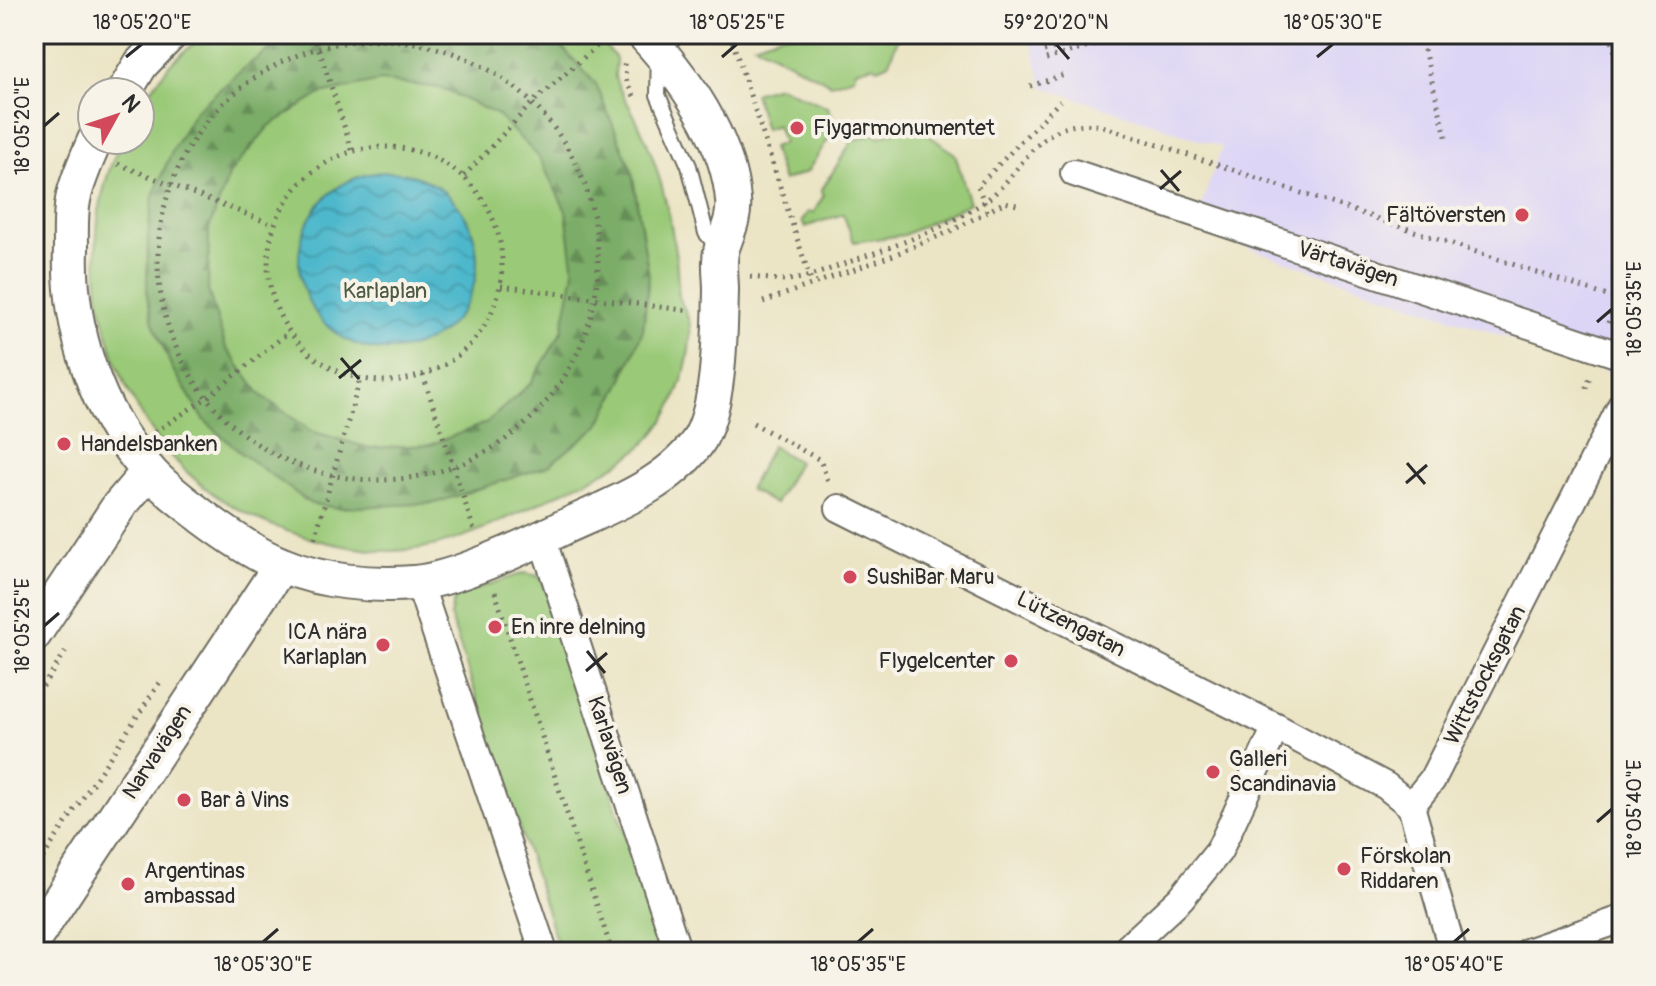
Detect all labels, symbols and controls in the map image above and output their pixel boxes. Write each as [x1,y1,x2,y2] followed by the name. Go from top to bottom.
[93,10,191,35] text: 18°05'20"E
[689,10,785,35] text: 18°05'25"E
[1003,10,1109,35] text: 59°20'20"N
[1284,10,1382,35] text: 18°05'30"E
[76,76,156,156] north arrow
[10,77,35,175] text: 18°05'20"E
[115,89,146,119] text: N
[813,114,995,142] place label: Flygarmonumentet
[788,119,806,137] marker: Flygarmonumentet
[1386,201,1506,229] place label: Fältöversten
[1513,206,1531,224] marker: Fältöversten
[1294,234,1402,294] street label: Värtavägen
[1622,261,1647,357] text: 18°05'35"E
[343,277,427,305] park label: Karlaplan
[80,430,218,458] place label: Handelsbanken
[55,435,73,453] marker: Handelsbanken
[866,563,994,591] place label: SushiBar Maru
[841,568,859,586] marker: SushiBar Maru
[10,578,35,674] text: 18°05'25"E
[1012,585,1130,663] street label: Lützengatan
[1438,601,1532,749] street label: Wittstocksgatan
[511,613,646,641] place label: En inre delning
[283,618,367,671] place label: ICA nära Karlaplan
[486,618,504,636] marker: En inre delning
[374,636,392,654] marker: ICA nära Karlaplan
[879,647,995,675] place label: Flygelcenter
[1002,652,1020,670] marker: Flygelcenter
[581,693,639,797] street label: Karlavägen
[116,699,198,805] street label: Narvavägen
[1229,745,1336,798] place label: Galleri Scandinavia
[1622,760,1647,858] text: 18°05'40"E
[1204,763,1222,781] marker: Galleri Scandinavia
[200,786,289,814] place label: Bar à Vins
[175,791,193,809] marker: Bar à Vins
[1360,842,1451,895] place label: Förskolan Riddaren
[144,857,245,910] place label: Argentinas ambassad
[1335,860,1353,878] marker: Förskolan Riddaren
[119,875,137,893] marker: Argentinas ambassad
[214,952,312,977] text: 18°05'30"E
[810,952,906,977] text: 18°05'35"E
[1405,952,1503,977] text: 18°05'40"E

